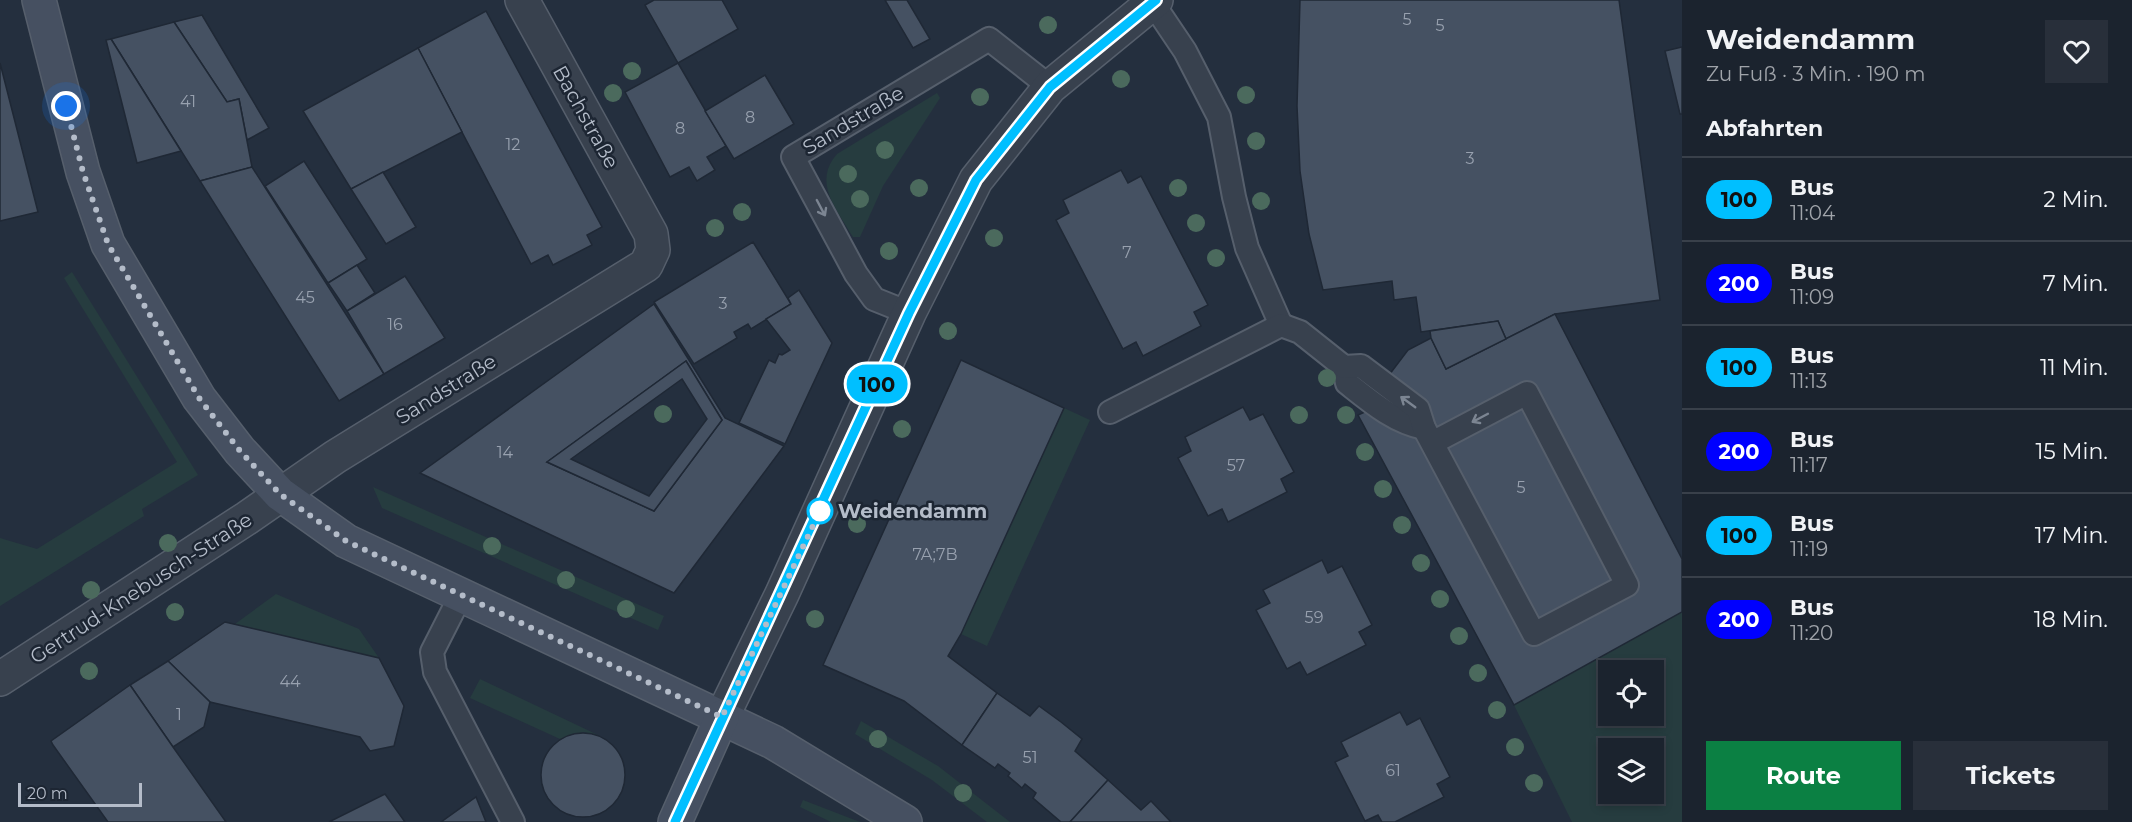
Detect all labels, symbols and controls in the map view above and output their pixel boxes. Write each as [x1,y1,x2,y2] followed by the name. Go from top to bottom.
[1402,10,1412,29] house number: 5
[1435,16,1445,35] house number: 5
[2045,20,2108,83] button: heart
[1706,22,1915,56] text: Weidendamm
[548,61,624,173] street label: Bachstraße
[1706,62,1926,86] text: Zu Fuß · 3 Min. · 190 m
[798,80,908,160] street label: Sandstraße
[51,91,81,121] your location
[180,92,196,111] house number: 41
[745,108,755,127] house number: 8
[1706,115,1823,142] text: Abfahrten
[675,119,685,138] house number: 8
[506,135,520,154] house number: 12
[1465,149,1475,168] house number: 3
[1790,174,1834,201] text: Bus
[2043,186,2108,213] text: 2 Min.
[1721,187,1757,212] text: 100
[815,199,827,216] one-way arrow
[1790,201,1835,225] text: 11:04
[1122,243,1132,262] house number: 7
[1790,258,1834,285] text: Bus
[2043,270,2108,297] text: 7 Min.
[1719,271,1759,296] text: 200
[1790,285,1834,309] text: 11:09
[295,288,315,307] house number: 45
[718,294,728,313] house number: 3
[387,315,403,334] house number: 16
[1790,342,1834,369] text: Bus
[392,349,500,429] street label: Sandstraße
[2040,354,2108,381] text: 11 Min.
[1721,355,1757,380] text: 100
[842,364,912,404] line badge: 100
[1790,369,1827,393] text: 11:13
[859,372,895,397] text: 100
[1401,396,1417,408] one-way arrow
[1472,413,1490,424] one-way arrow
[1790,426,1834,453] text: Bus
[2035,438,2108,465] text: 15 Min.
[1719,439,1759,464] text: 200
[497,443,514,462] house number: 14
[1790,453,1828,477] text: 11:17
[1227,456,1245,475] house number: 57
[1516,478,1526,497] house number: 5
[807,498,833,524] marker: Weidendamm
[838,499,987,523] place label: Weidendamm
[26,507,256,669] street label: Gertrud-Knebusch-Straße
[1790,510,1834,537] text: Bus
[2035,522,2108,549] text: 17 Min.
[1721,523,1757,548] text: 100
[1790,537,1828,561] text: 11:19
[912,545,958,564] house number: 7A;7B
[1790,594,1834,621] text: Bus
[2034,606,2108,633] text: 18 Min.
[1719,607,1759,632] text: 200
[1305,608,1323,627] house number: 59
[1790,621,1833,645] text: 11:20
[1598,660,1664,804] map controls
[1598,660,1664,726] button: locate
[279,672,301,691] house number: 44
[176,705,182,724] house number: 1
[1598,738,1664,804] button: layers
[1706,741,1901,810] button: Route
[1913,741,2108,810] button: Tickets
[1023,748,1037,767] house number: 51
[1385,761,1401,780] house number: 61
[18,780,142,808] scale bar
[27,784,68,803] text: 20 m

